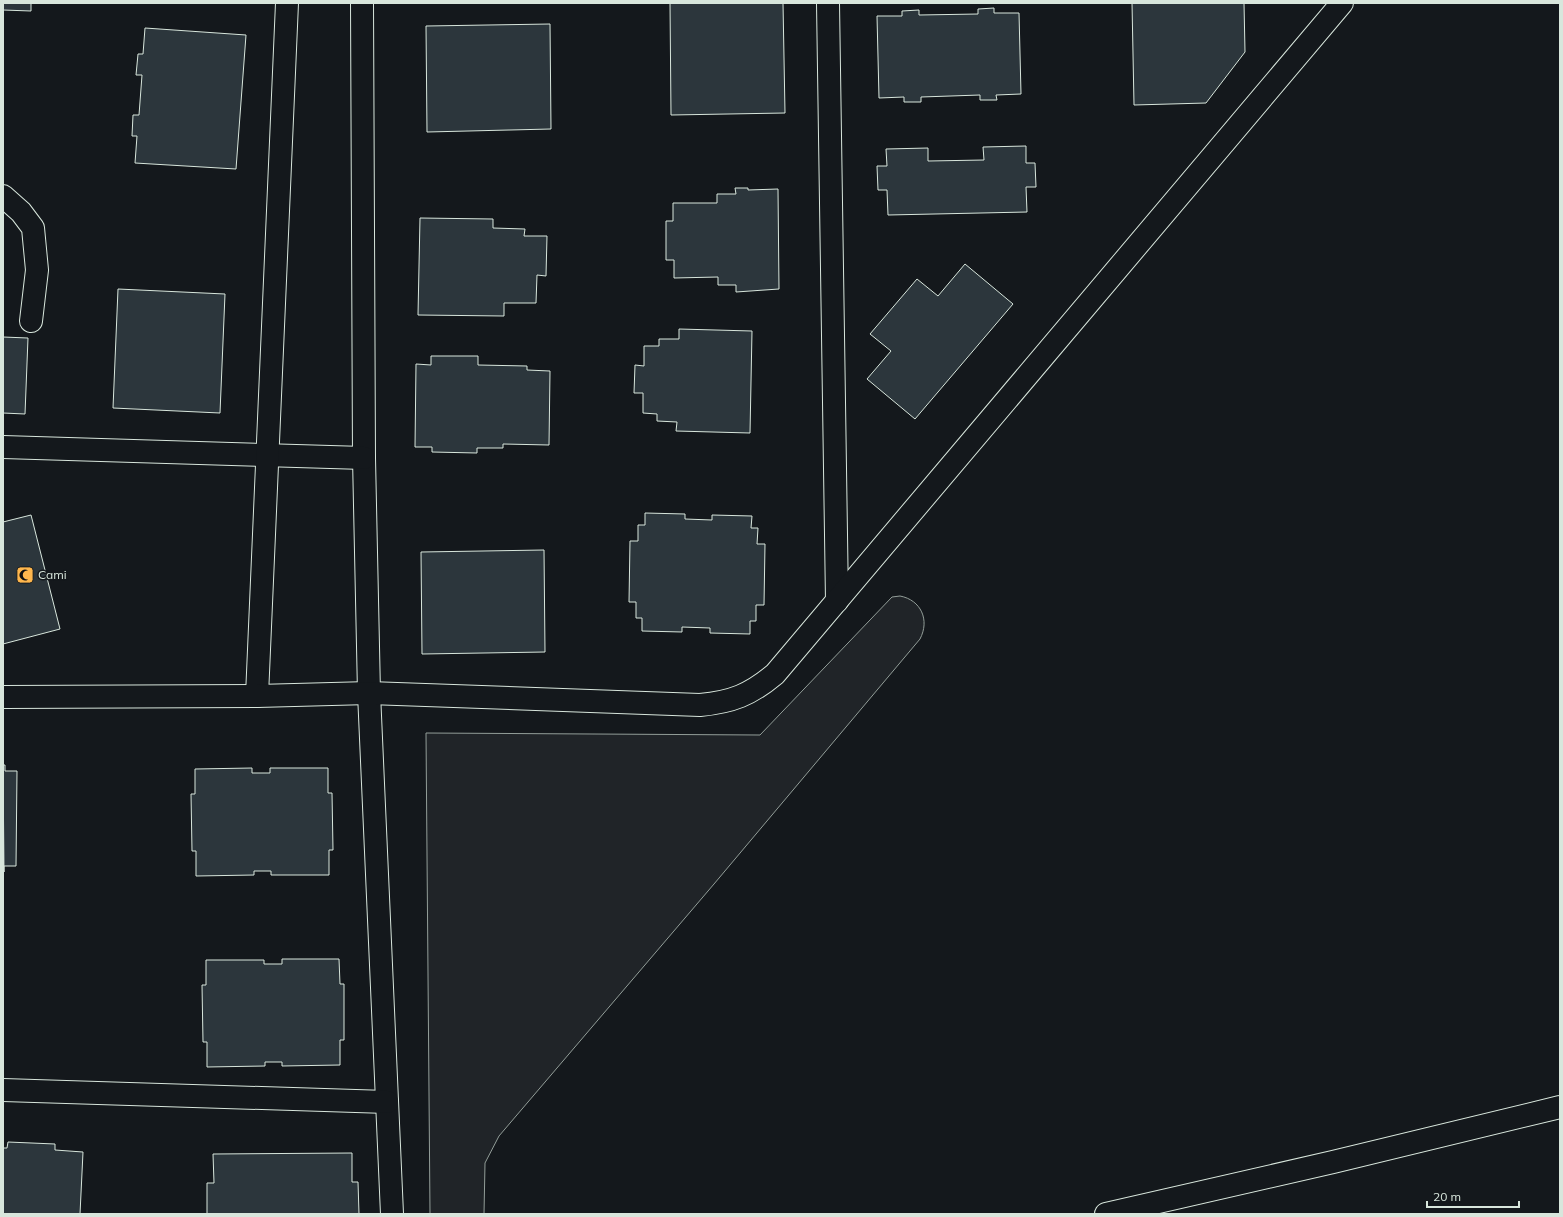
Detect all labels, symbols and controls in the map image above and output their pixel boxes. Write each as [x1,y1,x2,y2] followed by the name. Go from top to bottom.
[15,565,35,585] mosque icon: Cami
[38,567,67,582] place label: Cami
[1427,1183,1519,1209] scale bar
[1433,1189,1461,1204] text: 20 m

